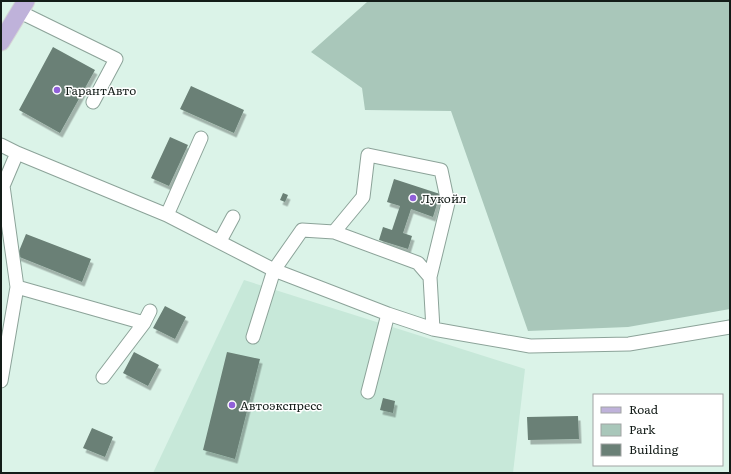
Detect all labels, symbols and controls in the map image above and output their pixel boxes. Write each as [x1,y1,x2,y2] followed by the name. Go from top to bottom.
[65,81,136,99] place label: ГарантАвто
[52,85,62,95] marker: ГарантАвто
[421,189,467,207] place label: Лукойл
[408,193,418,203] marker: Лукойл
[593,394,723,466] legend
[240,396,322,414] place label: Автоэкспресс
[227,400,237,410] marker: Автоэкспресс
[629,400,659,418] text: Road
[629,420,656,438] text: Park
[629,440,679,458] text: Building

